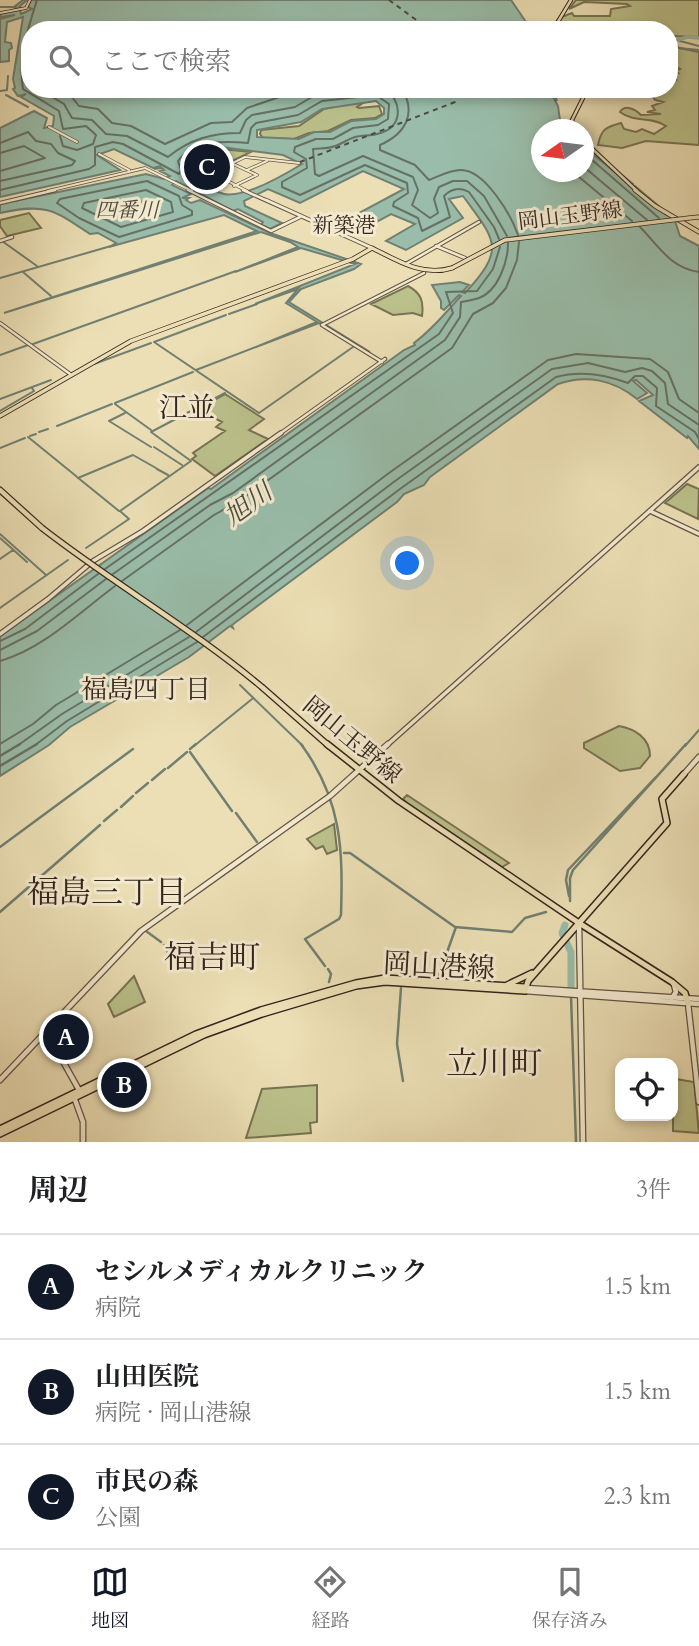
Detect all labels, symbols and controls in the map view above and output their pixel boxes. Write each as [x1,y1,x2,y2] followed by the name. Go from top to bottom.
[21,21,678,98] search box
[45,41,83,79] icon: search
[101,44,231,79] text: ここで検索
[531,119,594,182] north arrow
[184,141,230,193] pin: C
[516,195,624,237] street label: 岡山玉野線
[96,196,160,225] water label: 四番川
[313,211,376,240] district label: 新築港
[159,389,215,427] district label: 江並
[217,473,282,533] water label: 旭川
[390,546,424,580] your location
[81,672,211,707] district label: 福島四丁目
[295,689,409,791] street label: 岡山玉野線
[27,871,187,915] district label: 福島三丁目
[164,936,260,980] district label: 福吉町
[382,944,496,988] street label: 岡山港線
[43,1011,89,1063] pin: A
[446,1042,542,1086] district label: 立川町
[615,1058,678,1121] map controls
[615,1058,678,1121] button: locate
[101,1059,147,1111] pin: B
[28,1170,88,1211] text: 周辺
[636,1174,671,1205] text: 3件
[95,1254,427,1289] text: セシルメディカルクリニック
[42,1271,60,1302] text: A
[604,1271,671,1302] text: 1.5 km
[95,1292,141,1323] text: 病院
[95,1359,199,1394] text: 山田医院
[43,1376,59,1407] text: B
[604,1376,671,1407] text: 1.5 km
[95,1397,251,1428] text: 病院 · 岡山港線
[95,1464,199,1499] text: 市民の森
[42,1481,60,1512] text: C
[604,1481,671,1512] text: 2.3 km
[95,1502,141,1533] text: 公園
[91,1563,129,1634] tab: 地図
[311,1563,350,1634] tab: 経路
[532,1563,608,1634] tab: 保存済み

